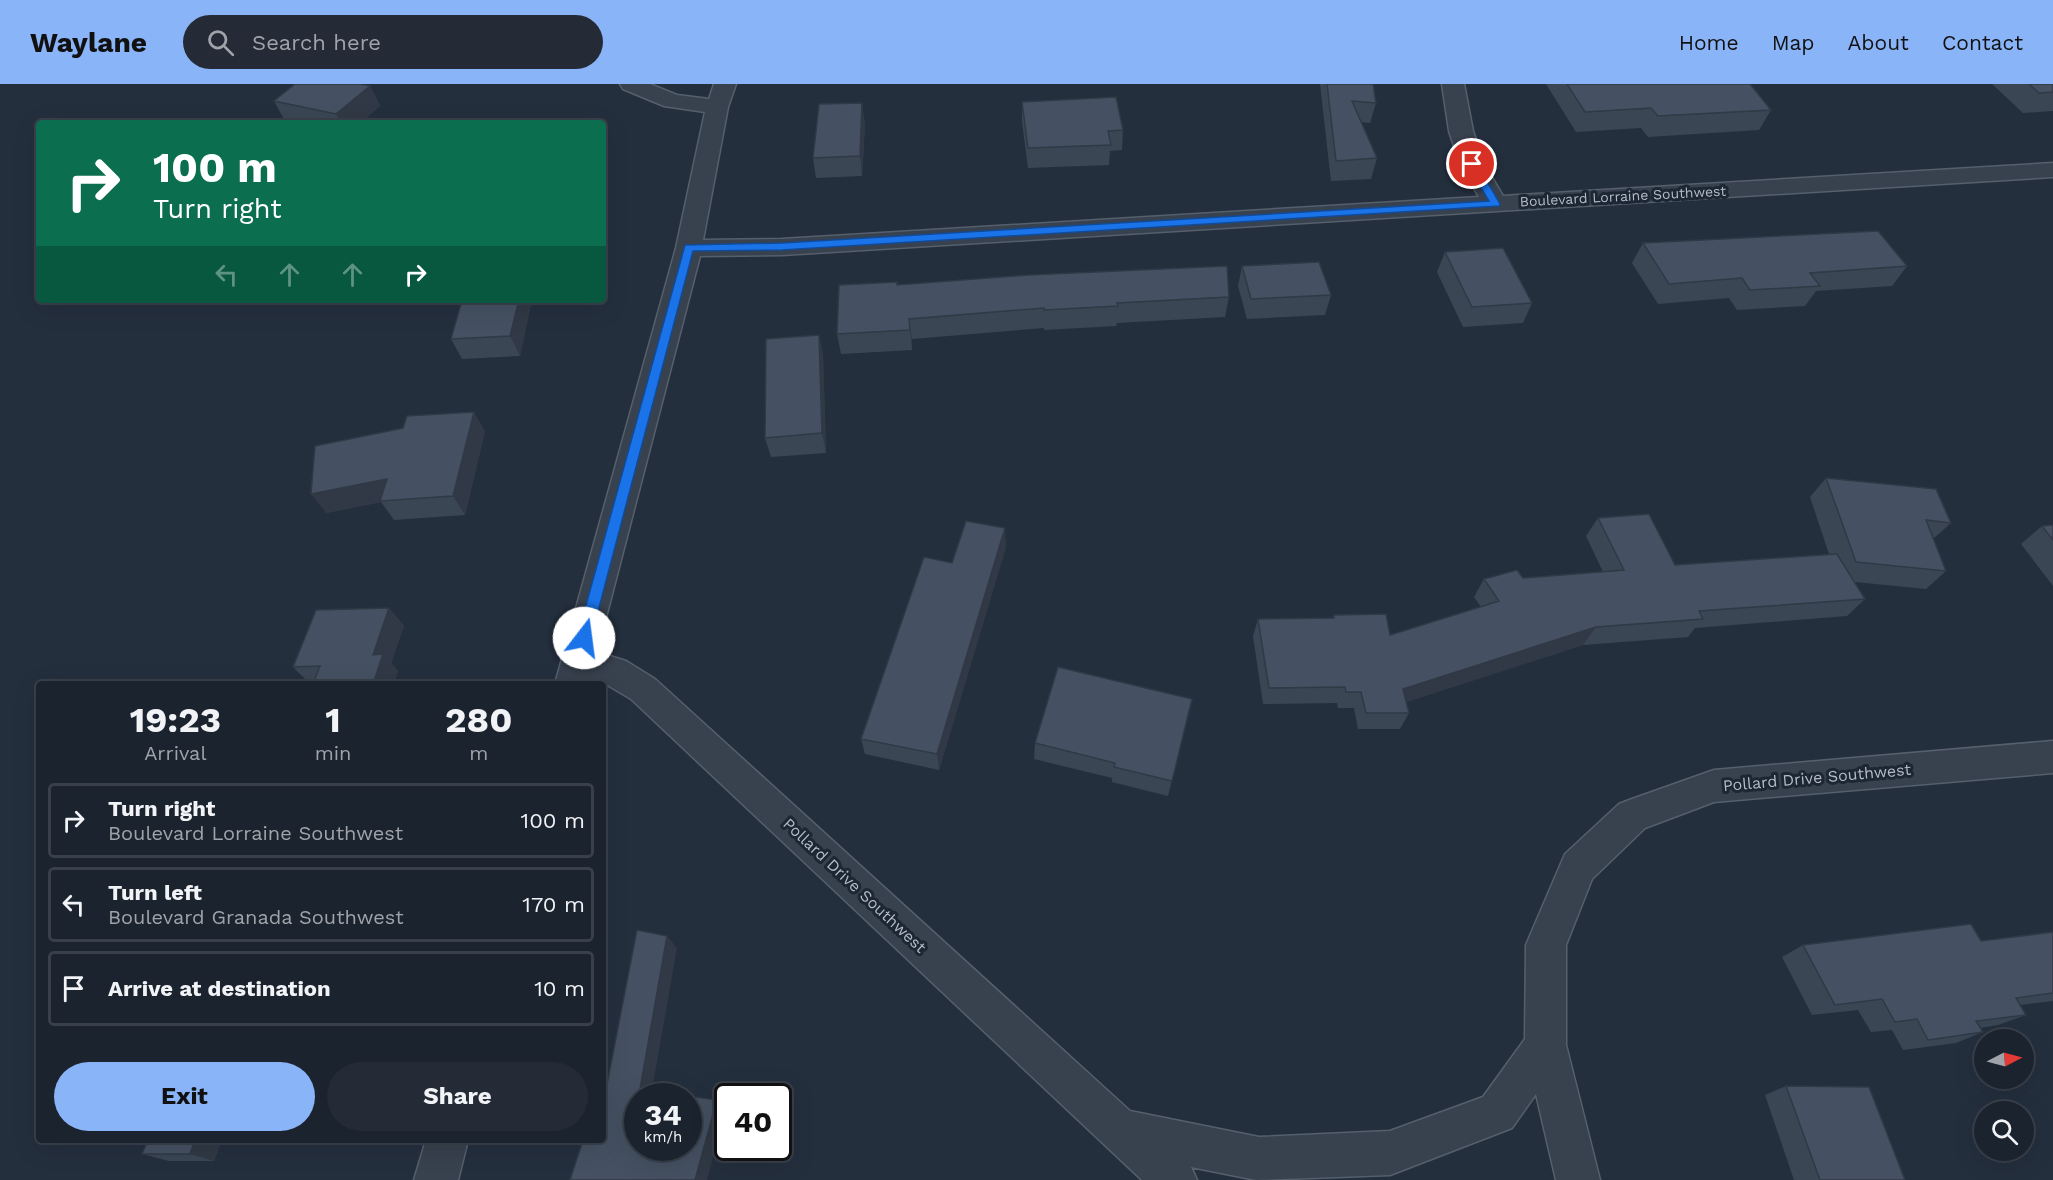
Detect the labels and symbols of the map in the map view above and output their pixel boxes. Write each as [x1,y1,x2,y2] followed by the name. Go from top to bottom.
[1446,138,1497,189] pin
[1519,183,1727,209] street label: Boulevard Lorraine Southwest
[552,606,616,670] position arrow
[1722,760,1912,795] street label: Pollard Drive Southwest
[779,814,930,957] street label: Pollard Drive Southwest
[1974,1029,2034,1089] north arrow
[714,1083,792,1161] speed limit sign: 40

